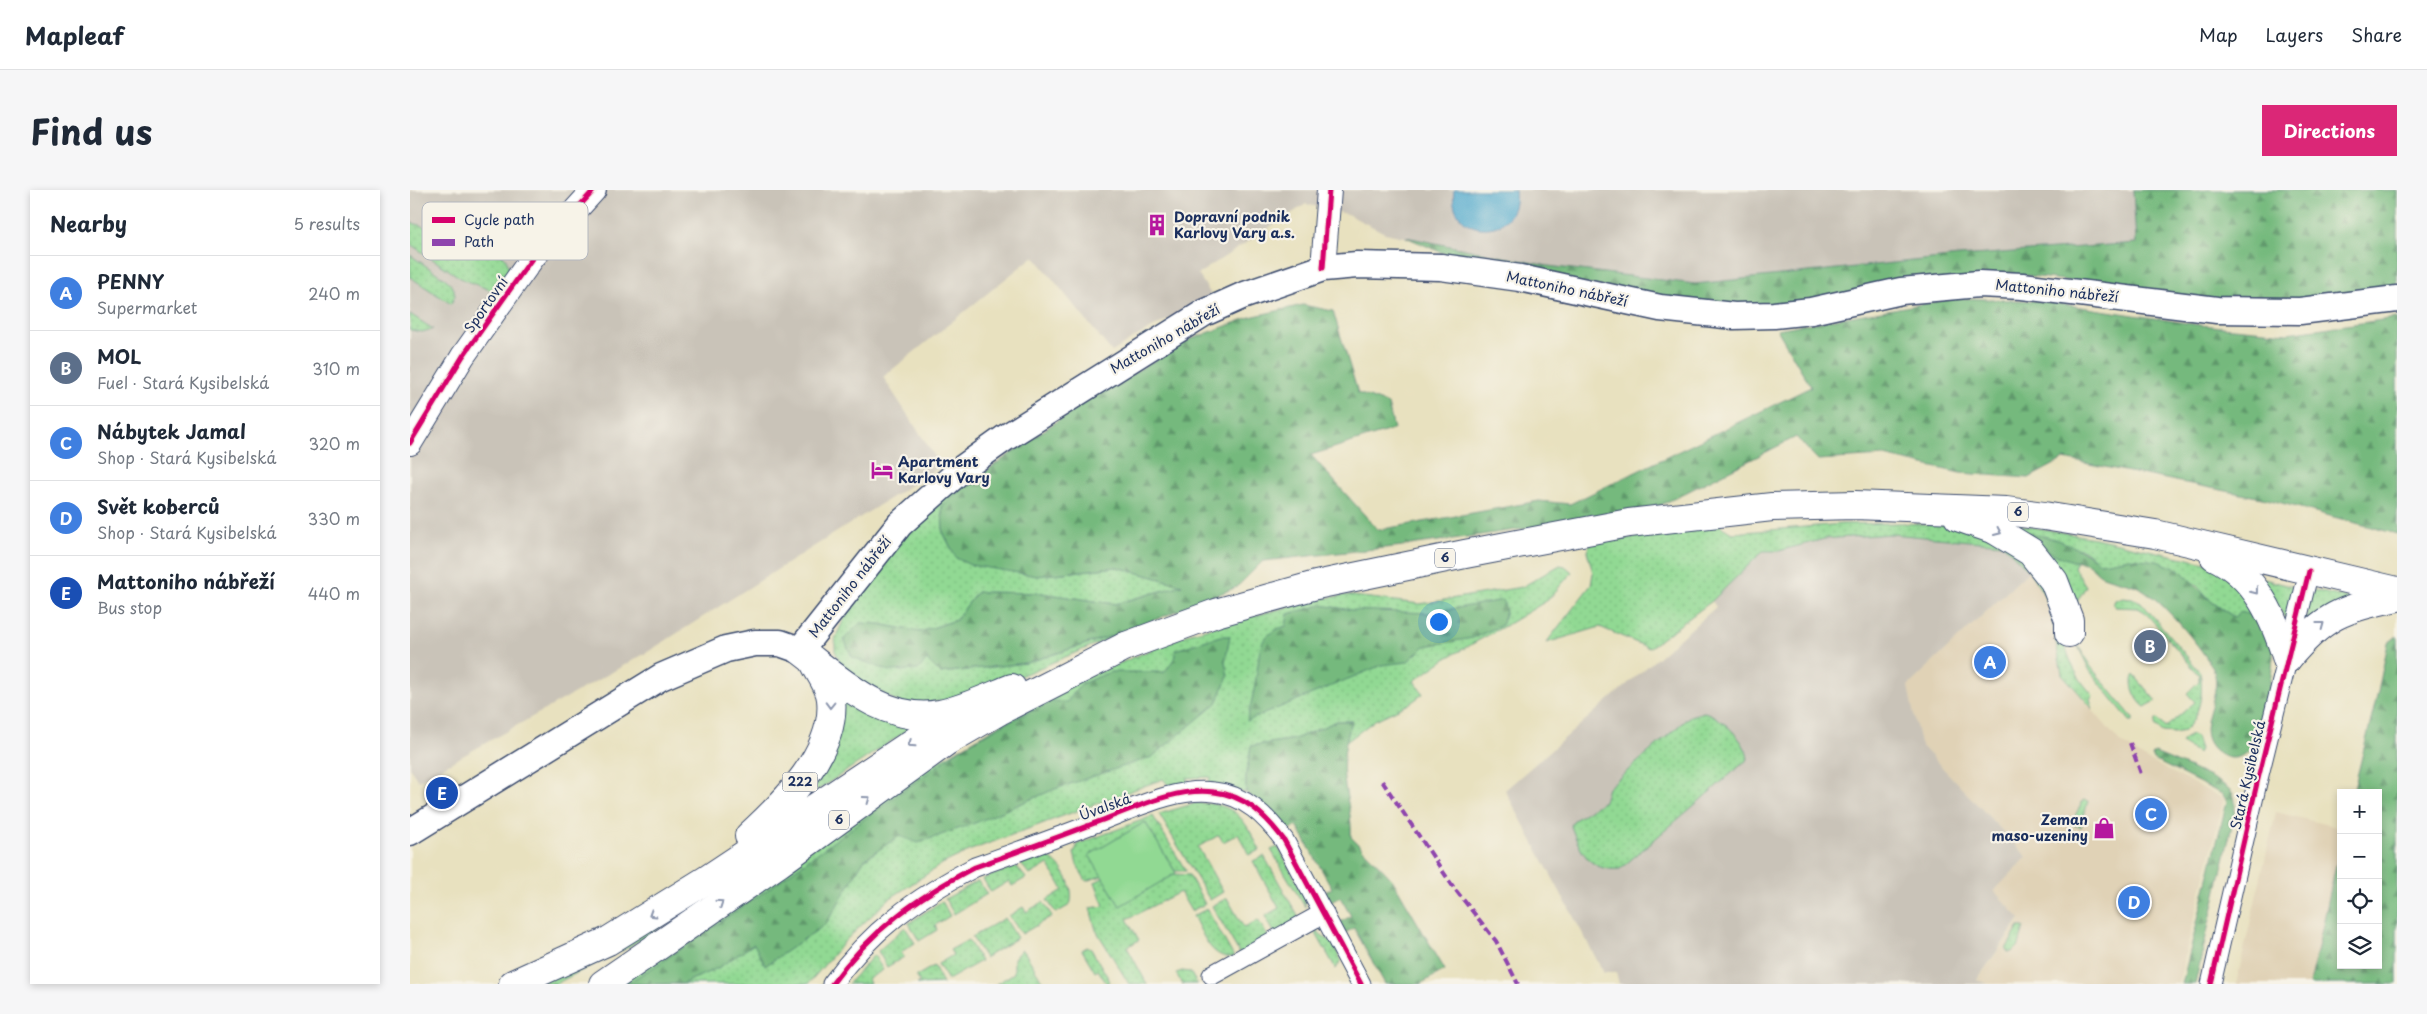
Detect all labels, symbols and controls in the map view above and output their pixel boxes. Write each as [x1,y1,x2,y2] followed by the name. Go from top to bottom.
[25,17,124,53] text: Mapleaf
[2199,21,2238,48] text: Map
[2266,21,2323,48] text: Layers
[2351,21,2402,48] text: Share
[30,104,152,157] text: Find us
[2262,105,2397,156] button: Directions
[422,202,588,260] legend
[1174,206,1295,243] place label: Dopravní podnik Karlovy Vary a.s.
[50,207,127,239] text: Nearby
[464,209,535,230] text: Cycle path
[293,211,360,235] text: 5 results
[1144,212,1170,238] building icon: Dopravní podnik Karlovy Vary a.s.
[464,231,494,252] text: Path
[1504,265,1630,312] street label: Mattoniho nábřeží
[97,267,164,295] text: PENNY
[459,272,513,337] street label: Sportovní
[1995,274,2120,307] street label: Mattoniho nábřeží
[60,281,72,305] text: A
[308,281,360,305] text: 240 m
[97,295,197,319] text: Supermarket
[1106,299,1224,379] street label: Mattoniho nábřeží
[97,342,141,370] text: MOL
[61,356,71,380] text: B
[312,356,360,380] text: 310 m
[97,370,269,394] text: Fuel · Stará Kysibelská
[97,417,246,445] text: Nábytek Jamal
[60,431,72,455] text: C
[309,431,360,455] text: 320 m
[97,445,276,469] text: Shop · Stará Kysibelská
[898,451,990,488] place label: Apartment Karlovy Vary
[869,457,895,483] hotel icon: Apartment Karlovy Vary
[97,492,220,520] text: Svět koberců
[2008,503,2028,522] road number: 6
[60,506,72,530] text: D
[307,506,360,530] text: 330 m
[97,520,276,544] text: Shop · Stará Kysibelská
[1992,525,2001,535] one-way arrow
[803,532,896,642] street label: Mattoniho nábřeží
[1435,548,1455,568] road number: 6
[97,567,275,595] text: Mattoniho nábřeží
[61,581,71,605] text: E
[308,581,360,605] text: 440 m
[2250,585,2259,594] one-way arrow
[97,595,162,619] text: Bus stop
[1426,609,1452,635] your location
[2315,622,2325,631] one-way arrow
[2134,627,2166,665] pin: B
[1974,643,2006,681] pin: A
[825,701,836,709] one-way arrow
[2225,718,2270,832] street label: Stará Kysibelská
[907,738,917,747] one-way arrow
[782,772,818,792] road number: 222
[426,774,458,812] pin: E
[1076,787,1134,826] street label: Úvalská
[2337,789,2382,969] map controls
[2337,789,2382,834] button: +
[2135,795,2167,833] pin: C
[861,796,871,805] one-way arrow
[1991,809,2088,846] place label: Zeman maso-uzeniny
[829,810,849,830] road number: 6
[2091,815,2117,841] shop icon: Zeman maso-uzeniny
[2337,834,2382,879] button: −
[2337,879,2382,924] button: locate
[2118,883,2150,921] pin: D
[714,900,724,909] one-way arrow
[648,907,657,917] one-way arrow
[2337,924,2382,969] button: layers

